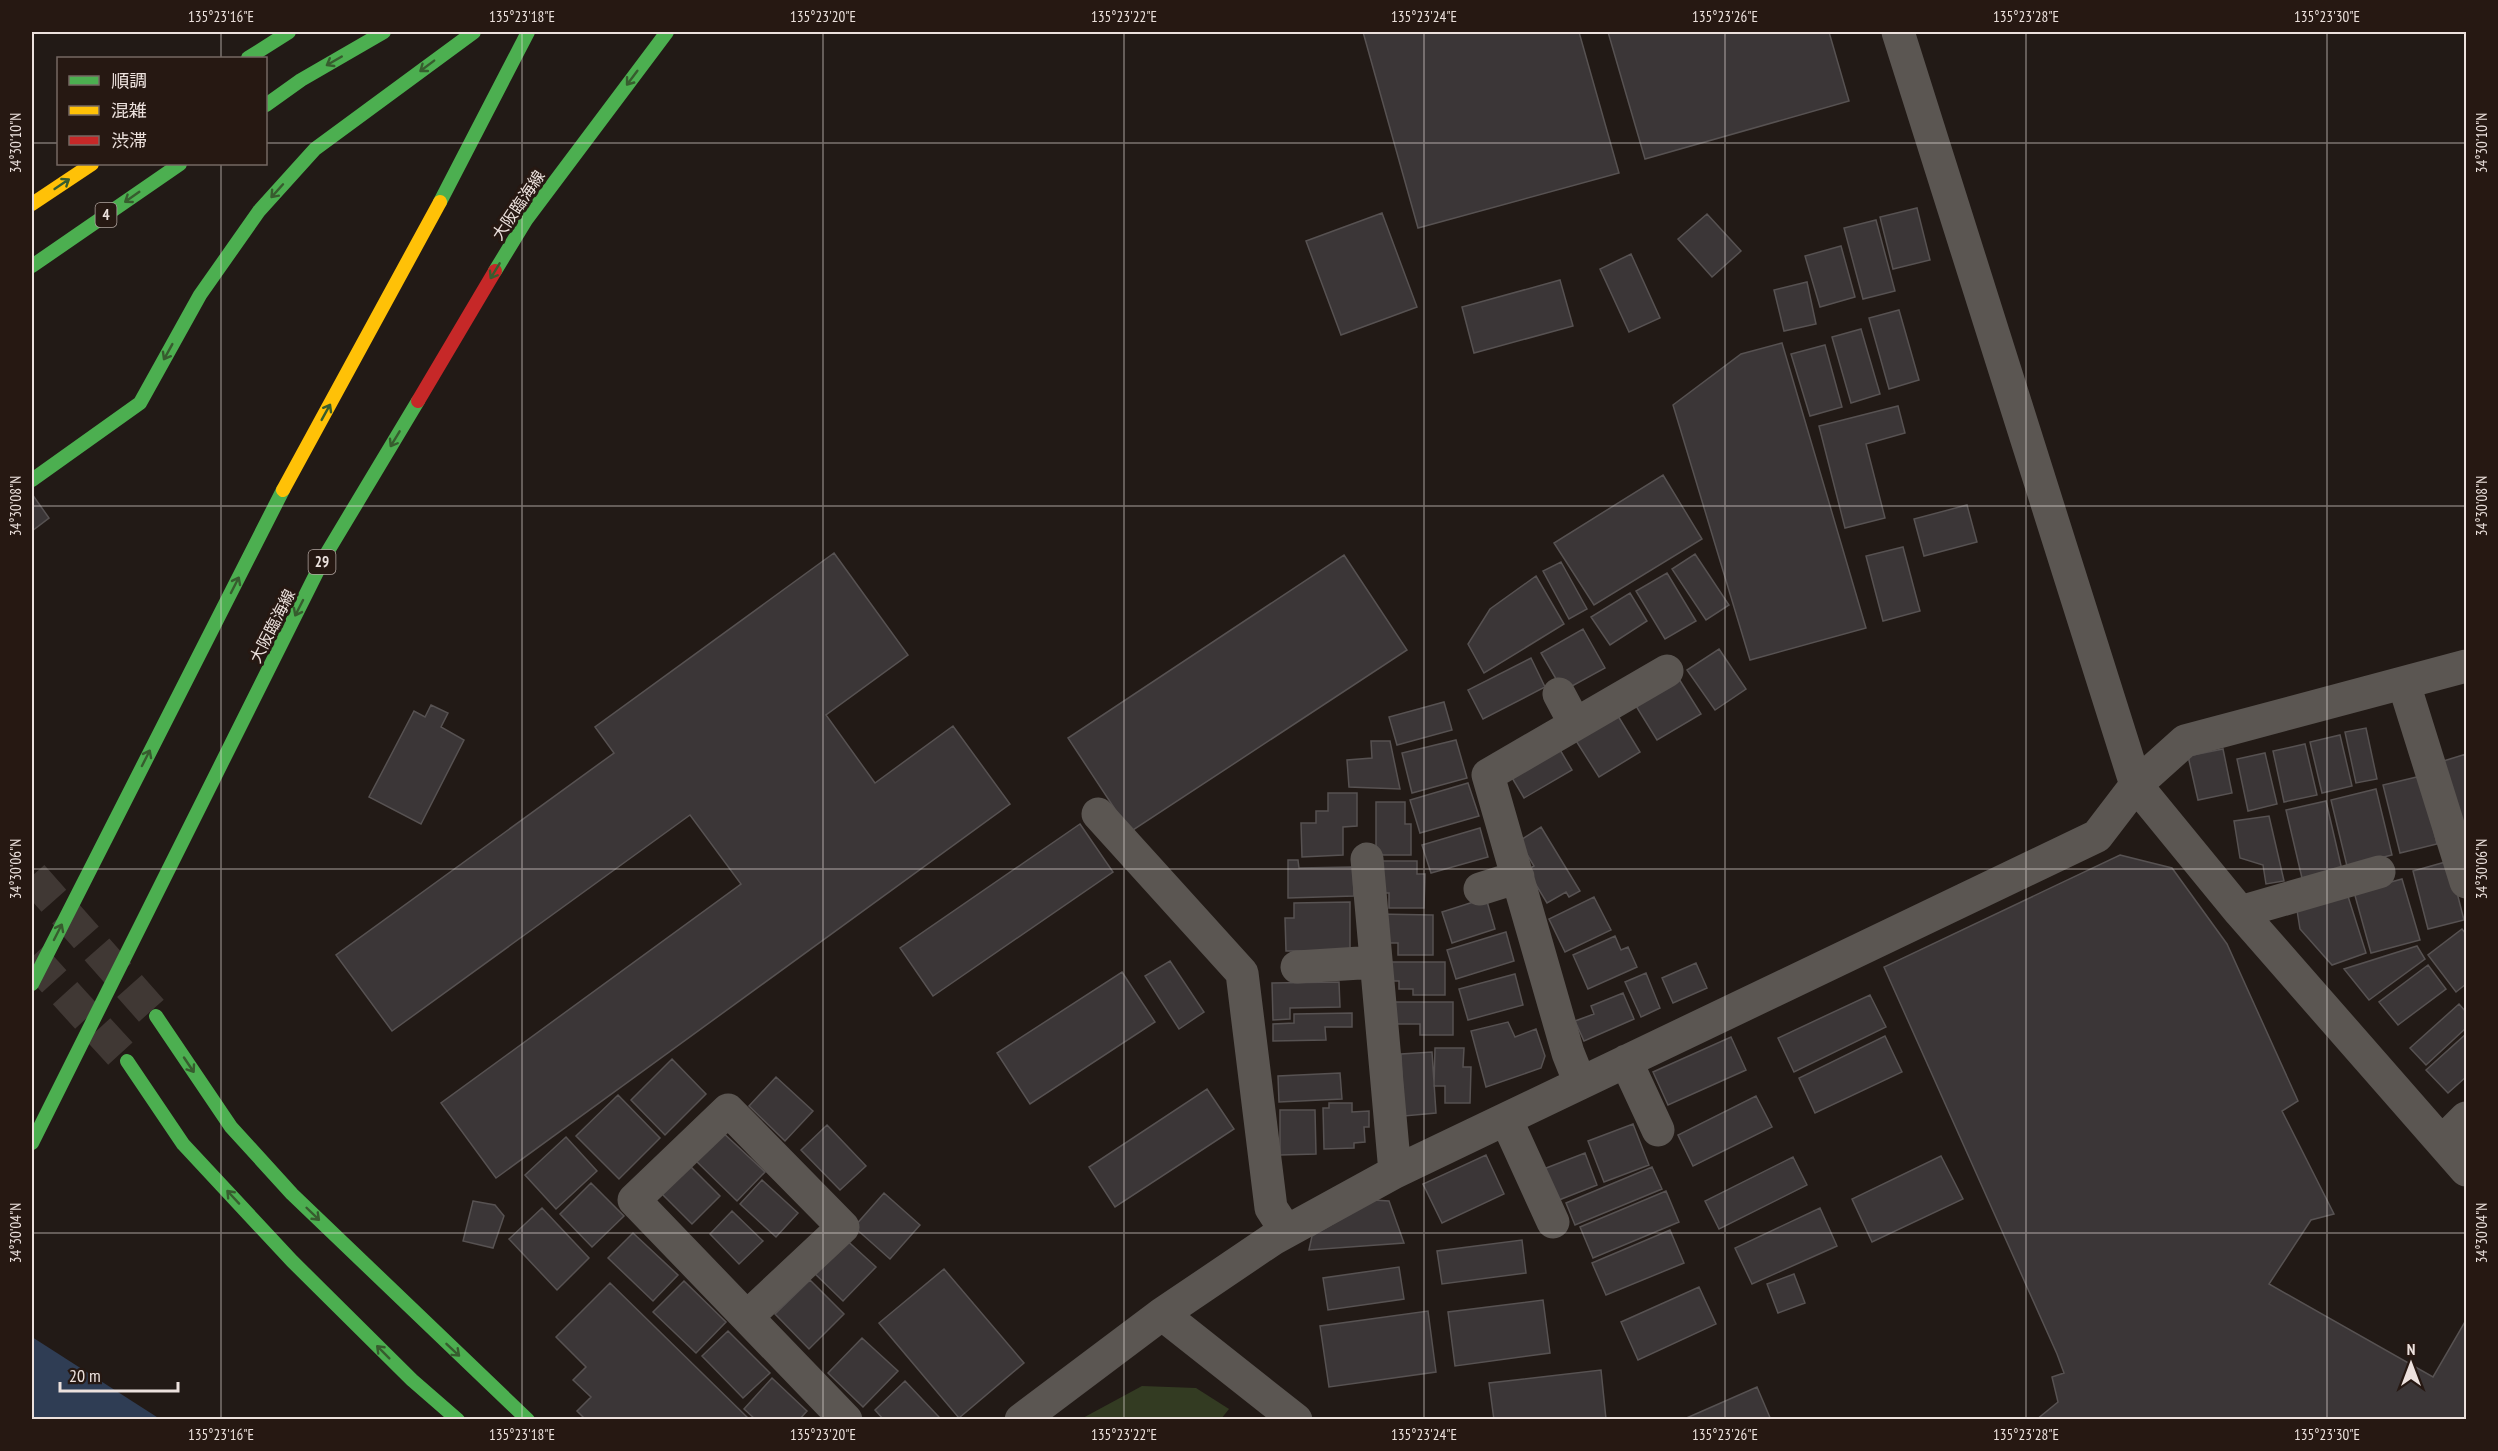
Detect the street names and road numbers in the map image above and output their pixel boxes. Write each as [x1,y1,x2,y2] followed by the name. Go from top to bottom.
[487,166,549,244] street label: 大阪臨海線
[96,203,116,227] road number: 4
[308,550,336,574] road number: 29
[245,586,299,666] street label: 大阪臨海線

